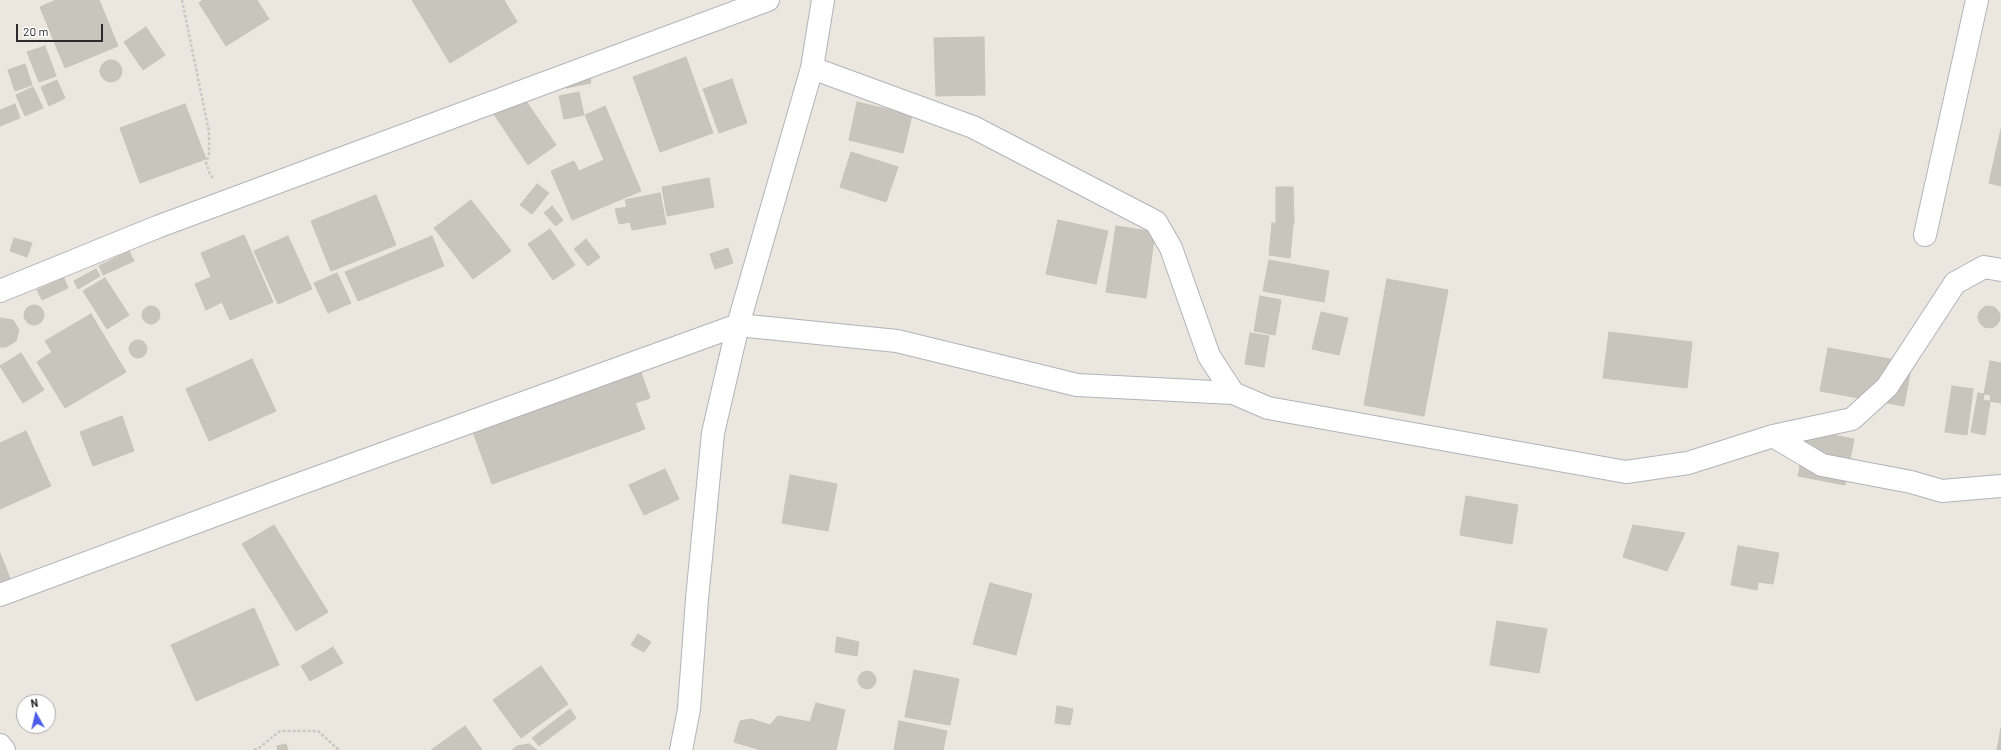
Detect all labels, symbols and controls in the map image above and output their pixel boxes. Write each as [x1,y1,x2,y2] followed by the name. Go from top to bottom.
[18,16,105,42] scale bar
[23,24,49,38] text: 20 m
[16,694,56,734] north arrow
[30,696,39,710] text: N

